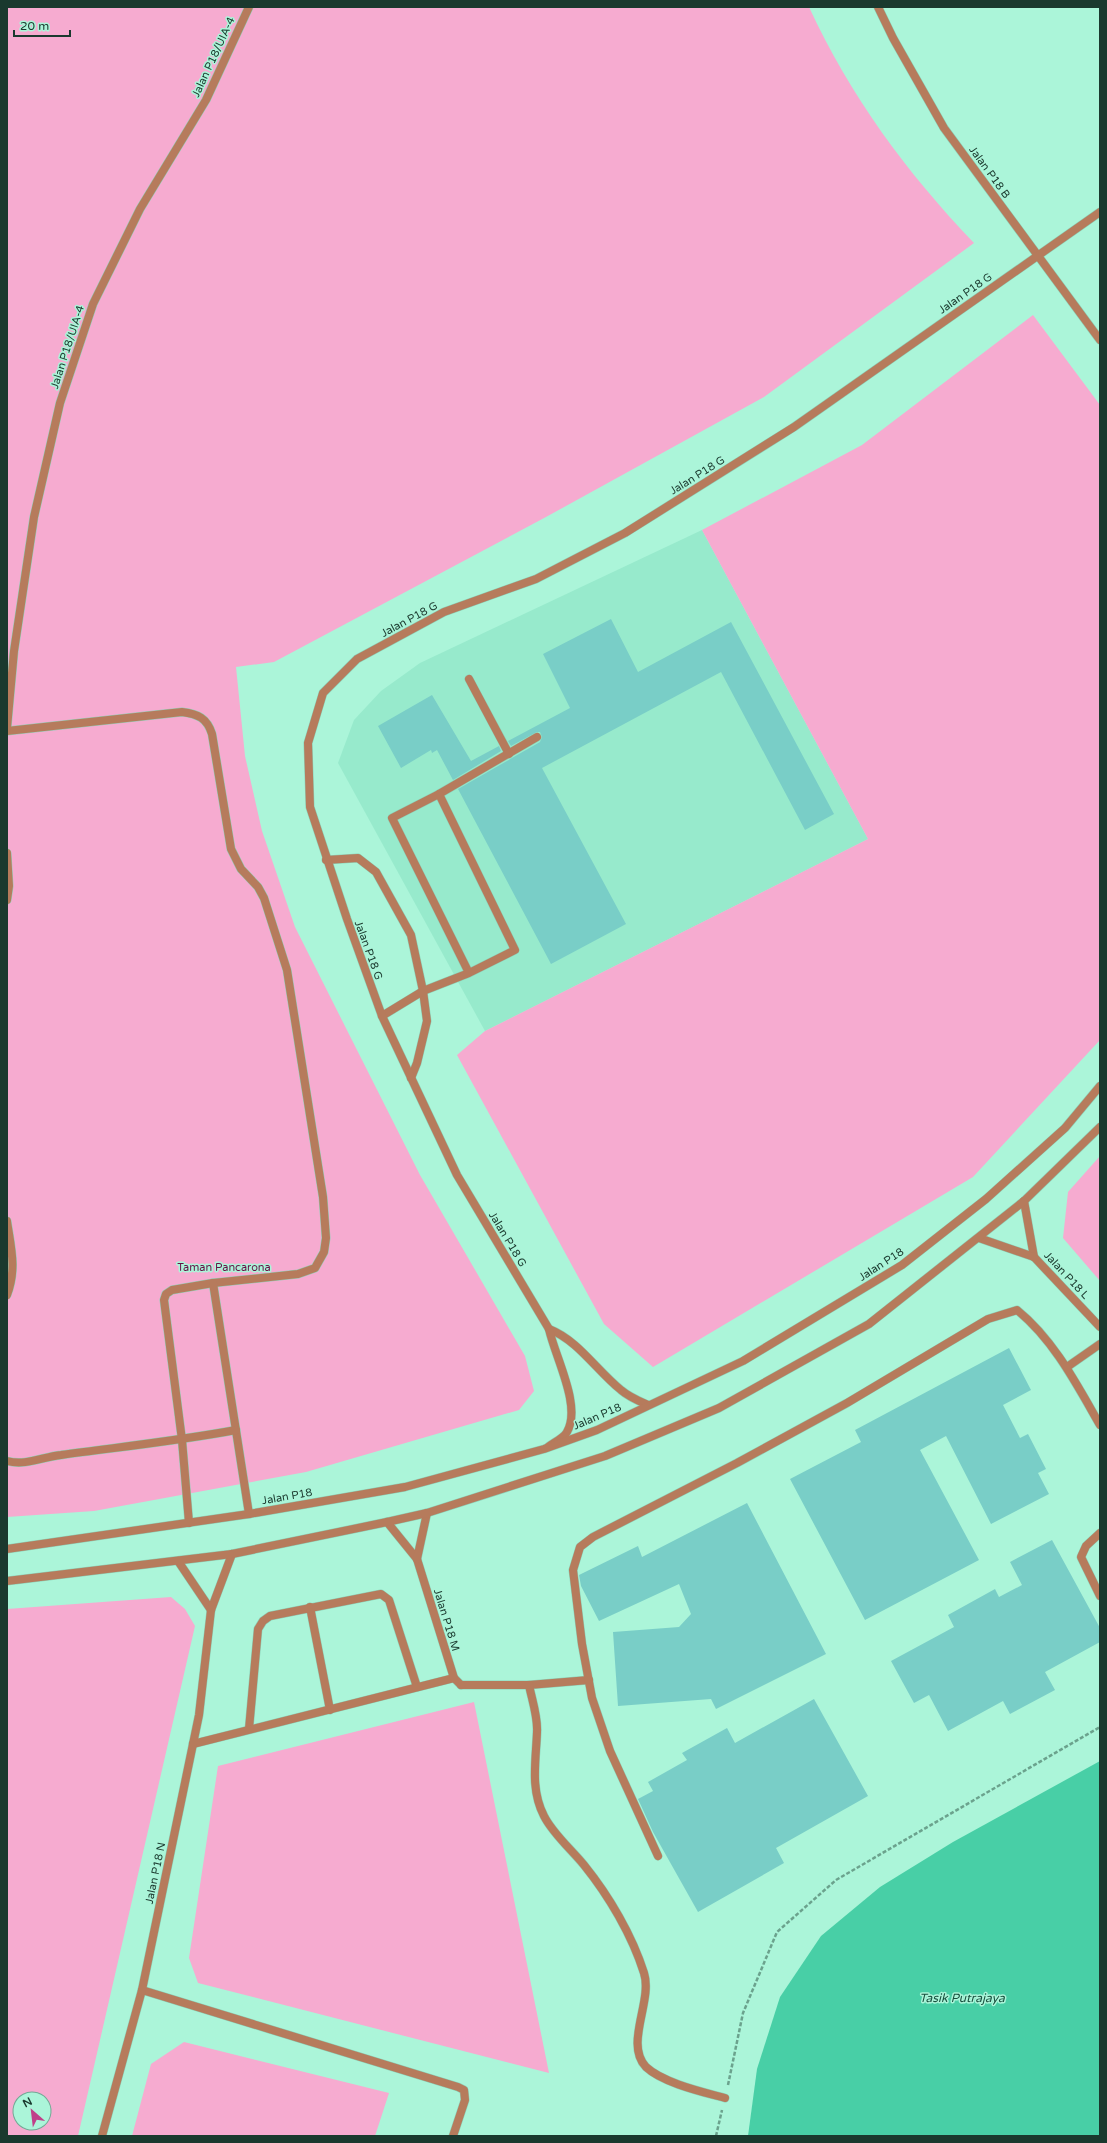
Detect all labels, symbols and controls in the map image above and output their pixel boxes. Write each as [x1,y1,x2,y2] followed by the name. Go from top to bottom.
[14,12,70,38] scale bar
[189,15,238,99] street label: Jalan P18/UIA-4
[20,19,49,33] text: 20 m
[966,144,1013,201] street label: Jalan P18 B
[936,270,994,317] street label: Jalan P18 G
[48,304,87,390] street label: Jalan P18/UIA-4
[667,453,727,497] street label: Jalan P18 G
[379,599,440,640] street label: Jalan P18 G
[352,919,385,982] street label: Jalan P18 G
[486,1209,529,1269] street label: Jalan P18 G
[856,1245,906,1284] street label: Jalan P18
[1041,1249,1092,1302] street label: Jalan P18 L
[177,1261,271,1274] park label: Taman Pancarona
[571,1400,623,1432] street label: Jalan P18
[261,1486,313,1507] street label: Jalan P18
[431,1587,462,1653] street label: Jalan P18 M
[143,1841,168,1905] street label: Jalan P18 N
[919,1991,1005,2005] water label: Tasik Putrajaya
[12,2091,52,2131] north arrow
[21,2095,34,2110] text: N

